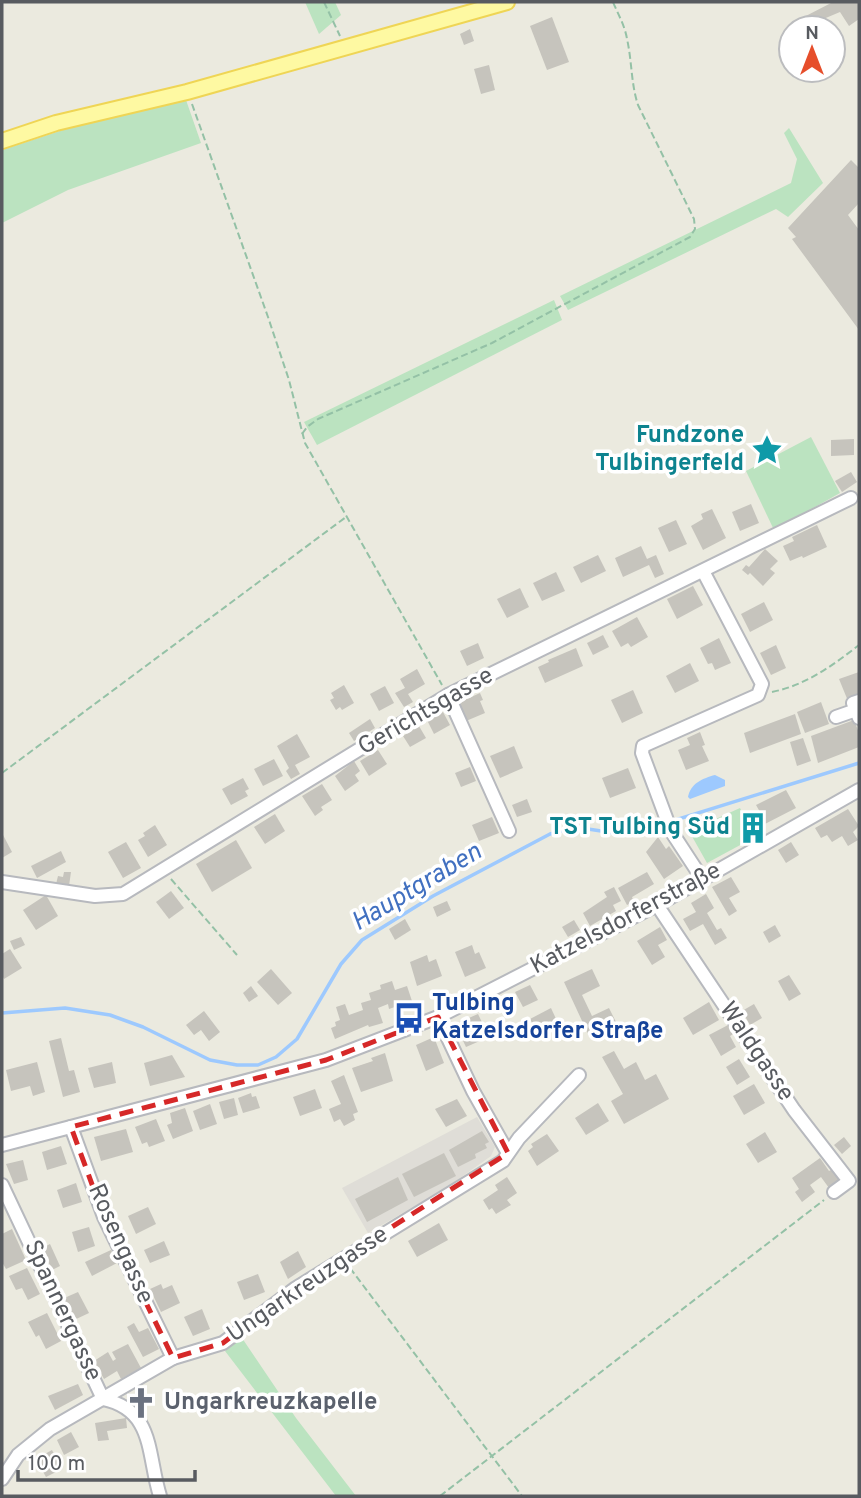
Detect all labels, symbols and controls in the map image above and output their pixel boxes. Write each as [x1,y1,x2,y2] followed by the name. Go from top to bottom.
[777,14,847,84] north arrow
[805,22,819,46] text: N
[595,421,744,479] place label: Fundzone Tulbingerfeld
[750,433,784,467] place icon: Fundzone Tulbingerfeld
[353,661,499,763] street label: Gerichtsgasse
[736,811,770,845] building icon: TST Tulbing Süd
[549,813,730,843] place label: TST Tulbing Süd
[346,836,488,940] water label: Hauptgraben
[526,856,726,982] street label: Katzelsdorferstraße
[432,989,663,1047] place label: Tulbing Katzelsdorfer Straße
[712,997,800,1107] street label: Waldgasse
[392,1001,426,1035] bus stop icon: Tulbing Katzelsdorfer Straße
[80,1179,160,1309] street label: Rosengasse
[222,1220,394,1350] street label: Ungarkreuzgasse
[16,1236,108,1386] street label: Spannergasse
[124,1386,158,1420] church icon: Ungarkreuzkapelle
[164,1388,377,1418] place label: Ungarkreuzkapelle
[18,1438,194,1482] scale bar
[28,1451,85,1478] text: 100 m

